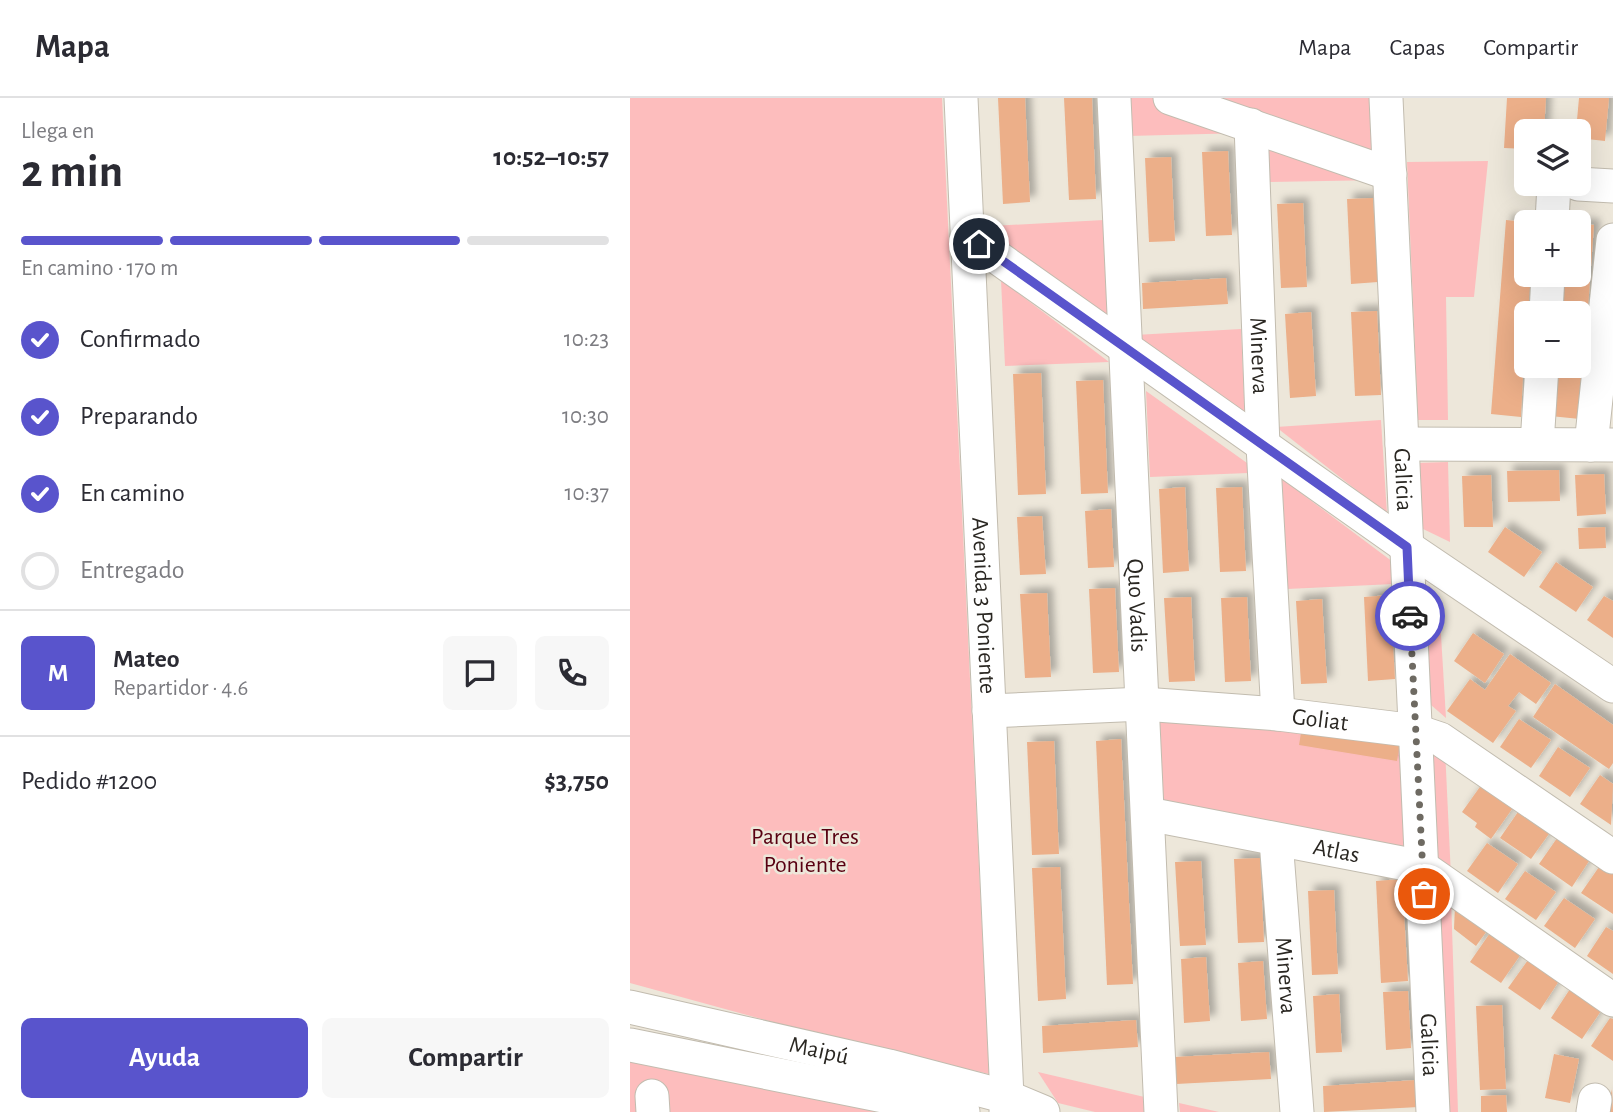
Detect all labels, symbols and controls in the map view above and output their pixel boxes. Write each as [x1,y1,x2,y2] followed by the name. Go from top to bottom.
[35,31,110,64] text: Mapa
[1298,36,1351,60] text: Mapa
[1389,36,1445,60] text: Capas
[1483,36,1578,60] text: Compartir
[1514,119,1591,378] map controls
[1514,119,1591,196] button: layers
[21,120,94,143] text: Llega en
[493,144,609,170] text: 10:52–10:57
[21,149,123,195] text: 2 min
[1514,210,1591,287] button: +
[949,214,1009,274] pin
[960,225,998,263] icon: home
[21,257,178,280] text: En camino · 170 m
[1514,301,1591,378] button: −
[1245,317,1272,395] street label: Minerva
[21,321,59,359] icon: check
[80,326,201,352] text: Confirmado
[564,328,609,351] text: 10:23
[21,398,59,436] icon: check
[80,403,198,429] text: Preparando
[562,405,609,428] text: 10:30
[1389,448,1416,512] street label: Galicia
[21,475,59,513] icon: check
[80,480,185,506] text: En camino
[565,482,609,505] text: 10:37
[967,517,999,694] street label: Avenida 3 Poniente
[80,557,185,583] text: Entregado
[1122,558,1151,653] street label: Quo Vadis
[1375,581,1445,651] courier
[1391,597,1429,635] icon: car
[443,636,517,710] button: chat
[535,636,609,710] button: phone
[113,646,180,672] text: Mateo
[48,660,68,686] text: M
[113,677,248,700] text: Repartidor · 4.6
[1291,705,1350,736] street label: Goliat
[21,768,157,794] text: Pedido #1200
[544,768,609,794] text: $3,750
[751,825,859,877] park label: Parque Tres Poniente
[1311,835,1362,868] street label: Atlas
[1394,864,1454,924] pin
[1405,875,1443,913] icon: bag
[1271,936,1300,1015] street label: Minerva
[1415,1013,1442,1077] street label: Galicia
[21,1018,308,1098] button: Ayuda
[322,1018,609,1098] button: Compartir
[787,1033,851,1069] street label: Maipú

